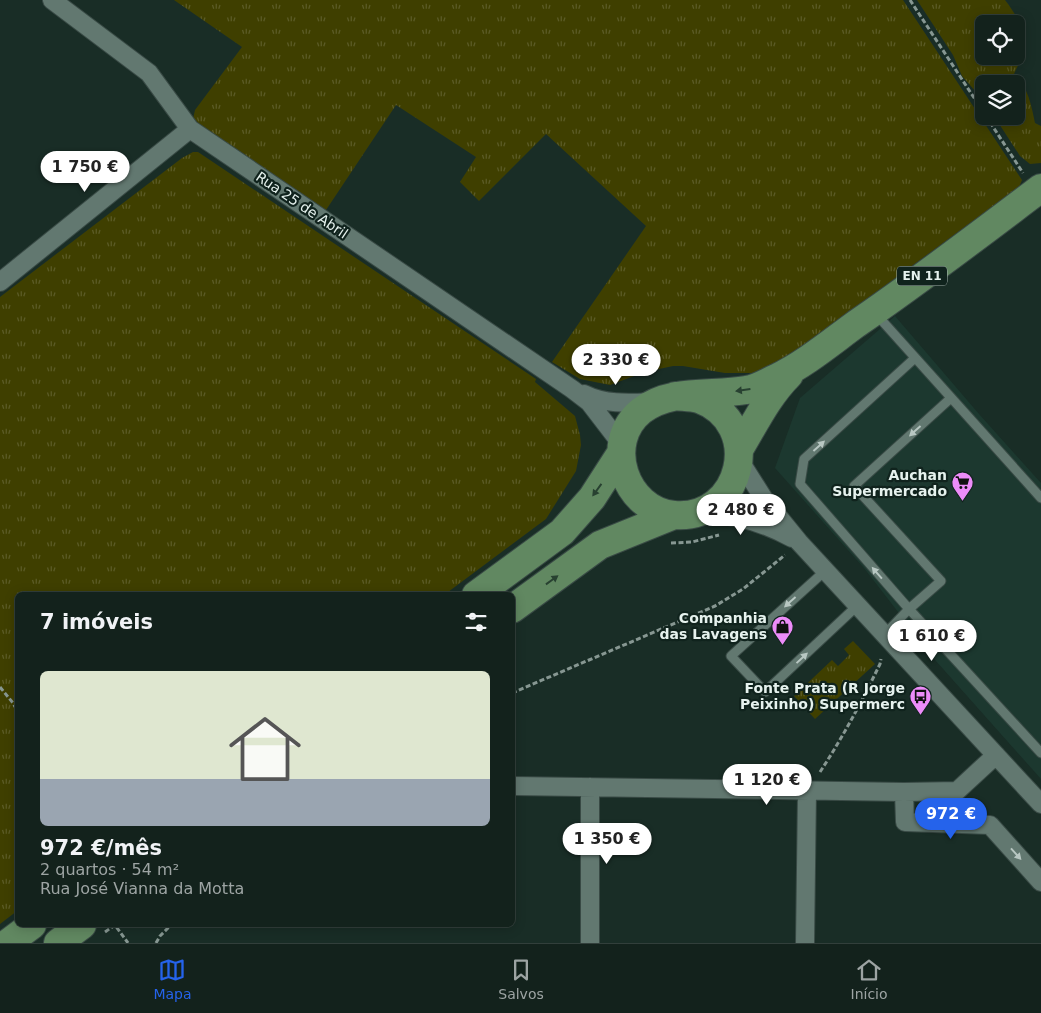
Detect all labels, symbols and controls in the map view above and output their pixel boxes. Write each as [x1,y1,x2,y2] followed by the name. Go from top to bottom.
[975,15,1025,125] map controls
[975,15,1025,65] button: locate
[975,75,1025,125] button: layers
[39,150,131,193] pin: 1 750 €
[52,157,118,176] text: 1 750 €
[253,168,351,242] street label: Rua 25 de Abril
[897,266,947,286] road number: EN 11
[570,344,662,386] pin: 2 330 €
[583,350,649,369] text: 2 330 €
[734,386,750,394] one-way arrow
[908,425,921,436] one-way arrow
[812,440,825,451] one-way arrow
[832,467,947,499] place label: Auchan Supermercado
[951,471,975,502] supermarket icon: Auchan Supermercado
[592,484,602,497] one-way arrow
[695,494,787,536] pin: 2 480 €
[708,500,774,519] text: 2 480 €
[871,567,883,579] one-way arrow
[545,575,559,585] one-way arrow
[783,597,796,608] one-way arrow
[462,608,490,636] icon: filters
[40,610,153,634] text: 7 imóveis
[660,610,767,642] place label: Companhia das Lavagens
[771,614,795,645] shop icon: Companhia das Lavagens
[886,620,978,662] pin: 1 610 €
[899,626,965,645] text: 1 610 €
[795,652,807,664] one-way arrow
[740,680,905,712] place label: Fonte Prata (R Jorge Peixinho) Supermerc
[909,684,933,715] bus stop icon: Fonte Prata (R Jorge Peixinho) Supermerc
[220,704,310,794] icon: home
[721,764,813,806] pin: 1 120 €
[734,770,800,789] text: 1 120 €
[916,798,986,840] pin: 972 €
[926,804,976,823] text: 972 €
[561,822,653,865] pin: 1 350 €
[574,829,640,848] text: 1 350 €
[40,836,162,860] text: 972 €/mês
[1010,848,1022,860] one-way arrow
[40,860,179,879] text: 2 quartos · 54 m²
[40,879,244,898] text: Rua José Vianna da Motta
[153,956,192,1002] tab: Mapa
[498,956,544,1002] tab: Salvos
[851,956,888,1002] tab: Início

